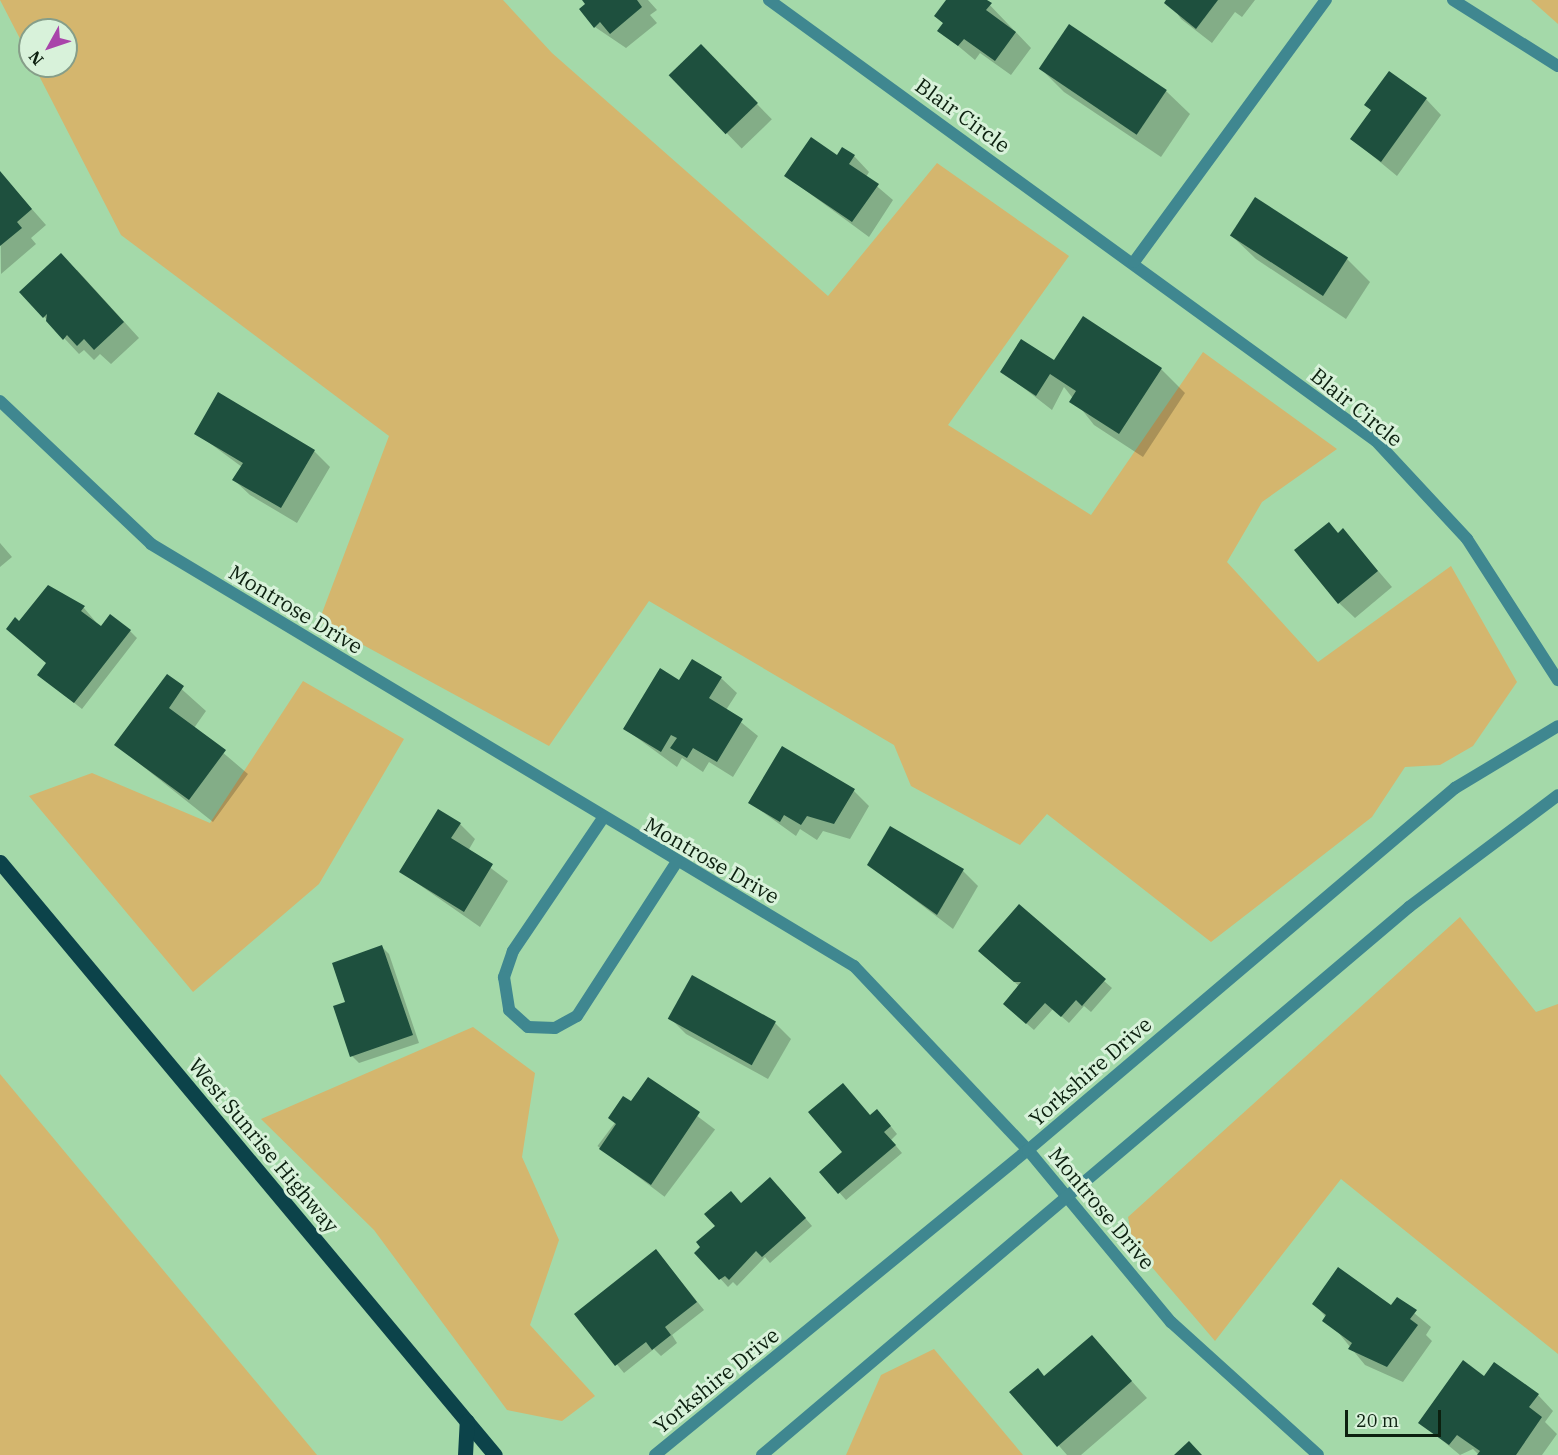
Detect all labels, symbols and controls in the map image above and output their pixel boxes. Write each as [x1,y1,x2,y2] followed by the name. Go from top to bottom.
[18,18,78,78] north arrow
[24,47,47,70] text: N
[911,72,1015,158] street label: Blair Circle
[1306,362,1408,452] street label: Blair Circle
[225,559,367,659] street label: Montrose Drive
[640,811,784,909] street label: Montrose Drive
[1024,1011,1156,1131] street label: Yorkshire Drive
[184,1053,344,1237] street label: West Sunrise Highway
[1044,1142,1160,1274] street label: Montrose Drive
[648,1322,784,1438] street label: Yorkshire Drive
[1348,1398,1444,1436] scale bar
[1356,1409,1399,1432] text: 20 m

